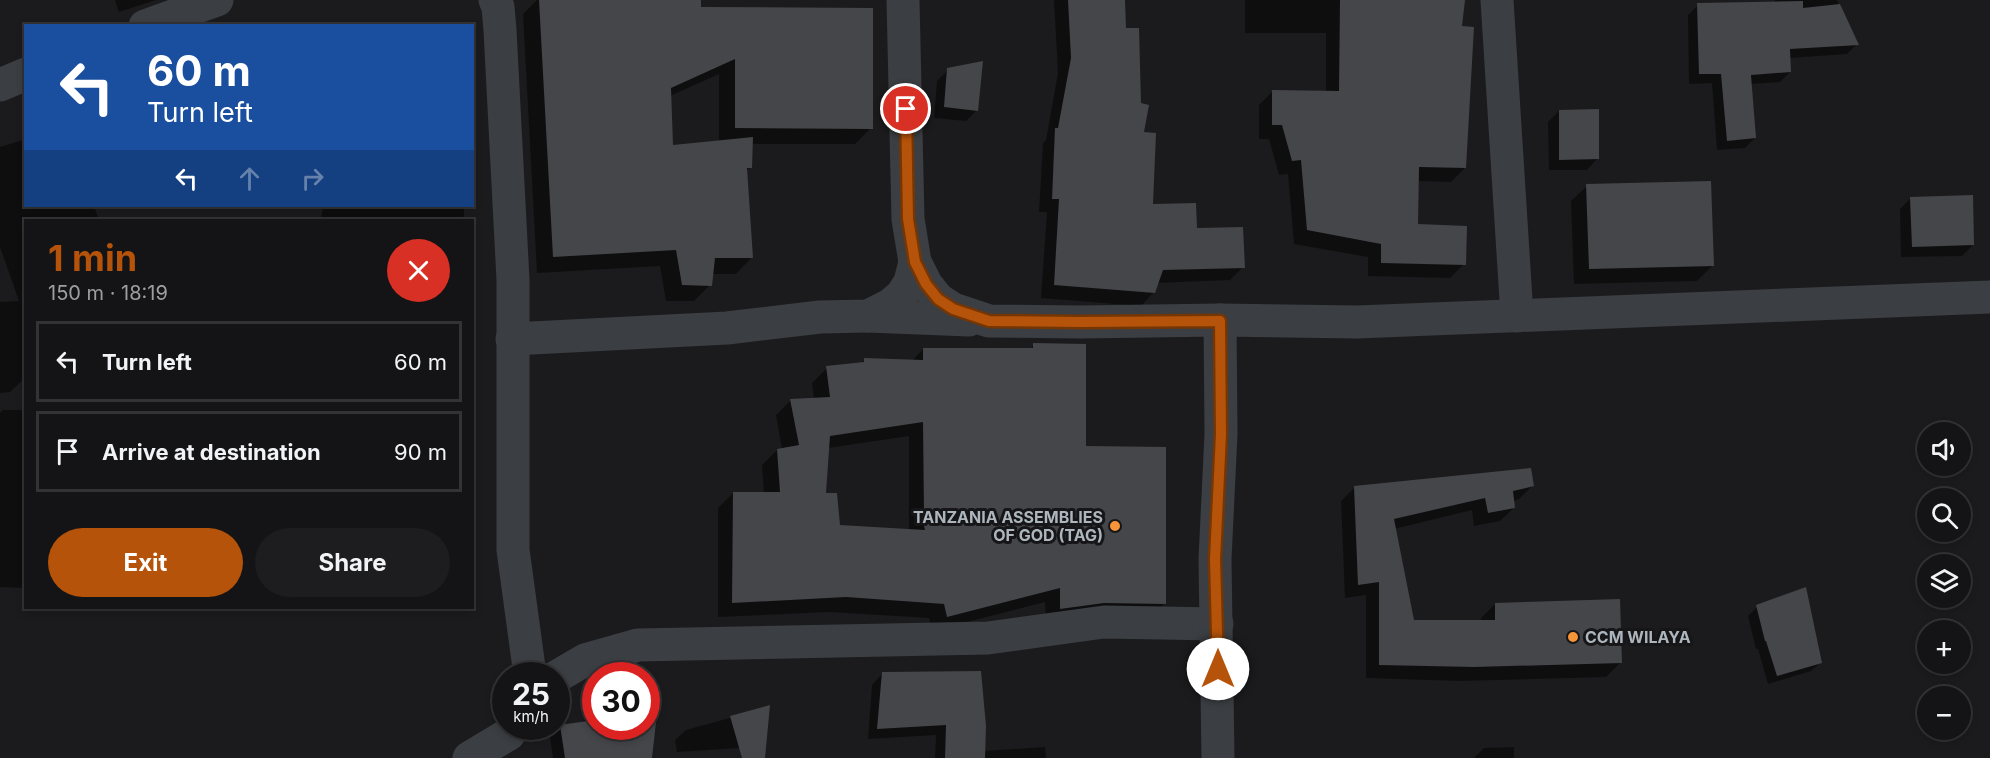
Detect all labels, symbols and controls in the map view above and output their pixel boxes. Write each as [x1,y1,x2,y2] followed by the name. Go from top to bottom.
[147,45,251,96] text: 60 m
[48,48,126,126] icon: left
[880,83,931,134] pin
[889,92,922,125] icon: arrive
[147,96,253,129] text: Turn left
[170,162,203,195] icon: left
[233,162,266,195] icon: ahead
[296,162,329,195] icon: right
[48,236,137,280] text: 1 min
[387,239,450,302] button: close
[48,281,168,305] text: 150 m · 18:19
[51,345,84,378] icon: left
[102,349,192,375] text: Turn left
[394,349,447,375] text: 60 m
[1917,422,1971,740] map controls
[1917,422,1971,476] button: sound
[51,435,84,468] icon: arrive
[102,439,321,465] text: Arrive at destination
[394,439,447,465] text: 90 m
[1917,488,1971,542] button: search
[913,507,1103,545] place label: TANZANIA ASSEMBLIES OF GOD (TAG)
[1108,519,1122,533] marker: TANZANIA ASSEMBLIES OF GOD (TAG)
[48,528,243,597] button: Exit
[255,528,450,597] button: Share
[1917,554,1971,608] button: layers
[1917,620,1971,674] button: +
[1585,627,1691,647] place label: CCM WILAYA
[1566,630,1580,644] marker: CCM WILAYA
[1186,637,1250,701] position arrow
[582,662,660,740] speed limit sign: 30
[512,676,550,712] text: 25
[1917,686,1971,740] button: −
[513,707,549,726] text: km/h

